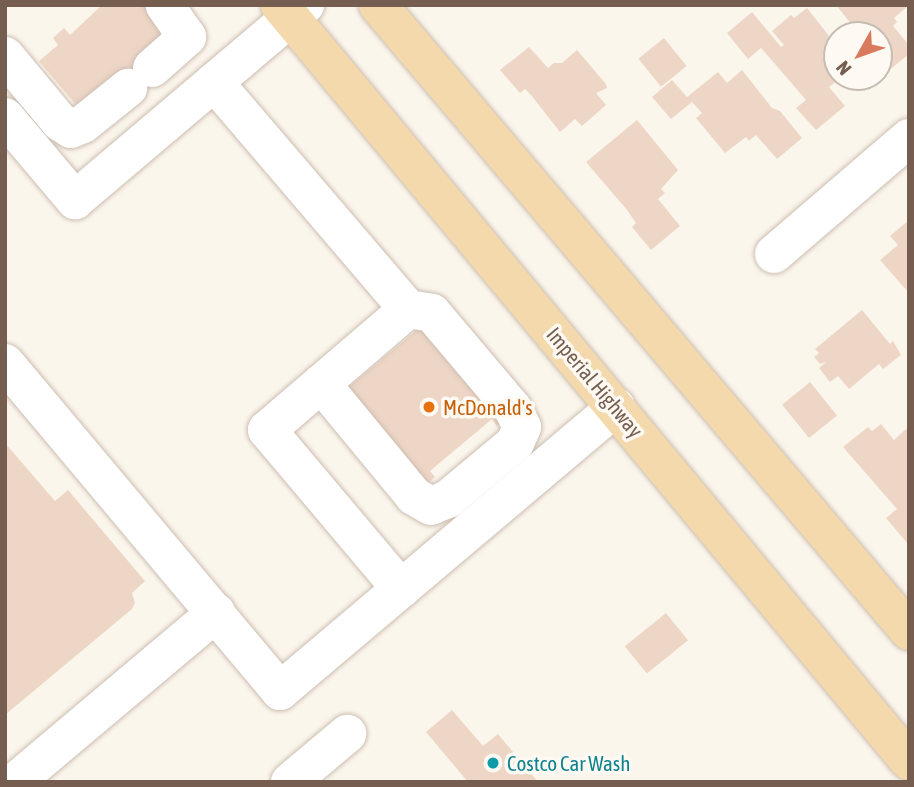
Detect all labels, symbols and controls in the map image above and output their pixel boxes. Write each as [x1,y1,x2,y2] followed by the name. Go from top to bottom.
[823,21,893,91] north arrow
[831,57,855,80] text: N
[542,322,648,442] street label: Imperial Highway
[443,394,533,420] place label: McDonald's
[421,399,437,415] marker: McDonald's
[507,750,630,776] place label: Costco Car Wash
[485,755,501,771] marker: Costco Car Wash

